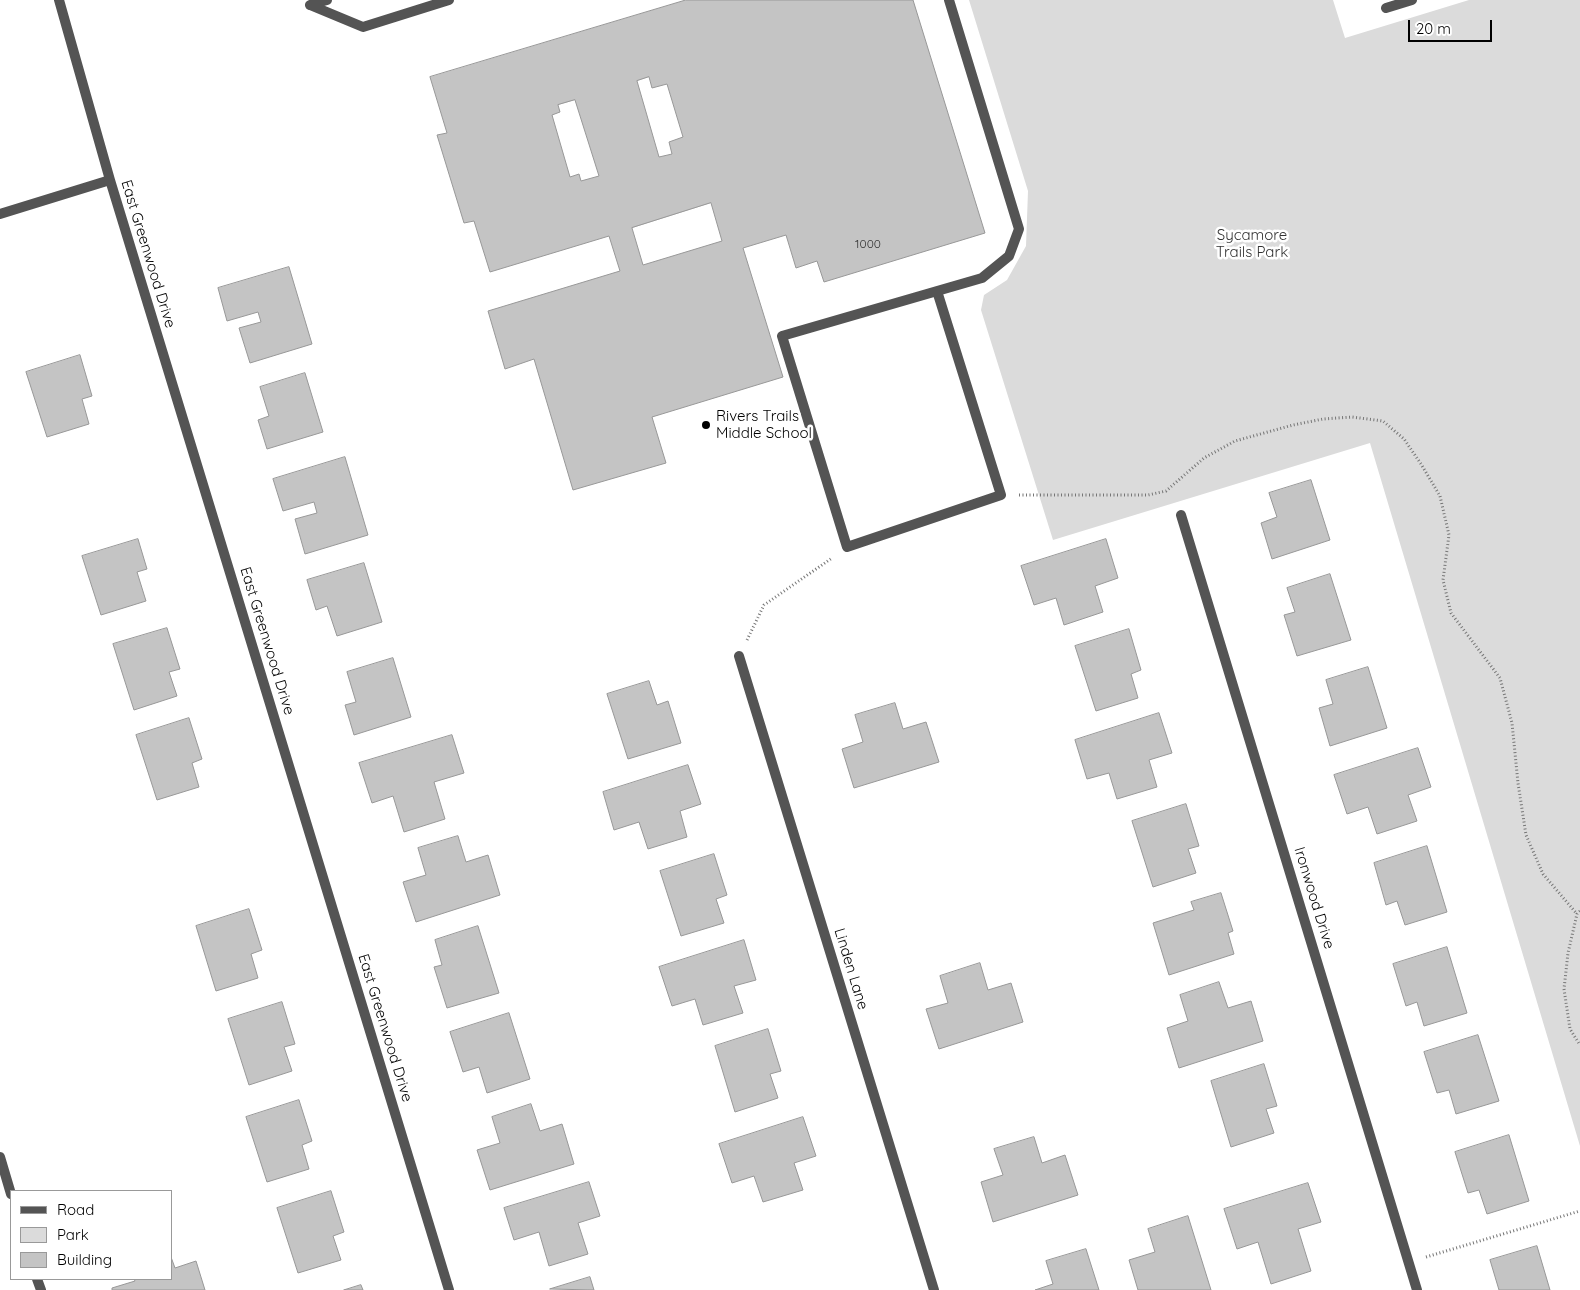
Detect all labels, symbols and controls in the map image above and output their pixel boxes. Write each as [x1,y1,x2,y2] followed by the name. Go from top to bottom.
[1410,10,1494,42] scale bar
[1416,19,1451,38] text: 20 m
[117,178,179,330] street label: East Greenwood Drive
[1216,226,1288,261] park label: Sycamore Trails Park
[855,237,881,251] house number: 1000
[716,407,812,442] place label: Rivers Trails Middle School
[700,419,712,431] marker: Rivers Trails Middle School
[236,565,298,717] street label: East Greenwood Drive
[1290,845,1338,951] street label: Ironwood Drive
[830,926,872,1012] street label: Linden Lane
[354,952,416,1104] street label: East Greenwood Drive
[10,1190,172,1280] legend
[57,1200,94,1219] text: Road
[57,1225,89,1244] text: Park
[57,1250,112,1269] text: Building

